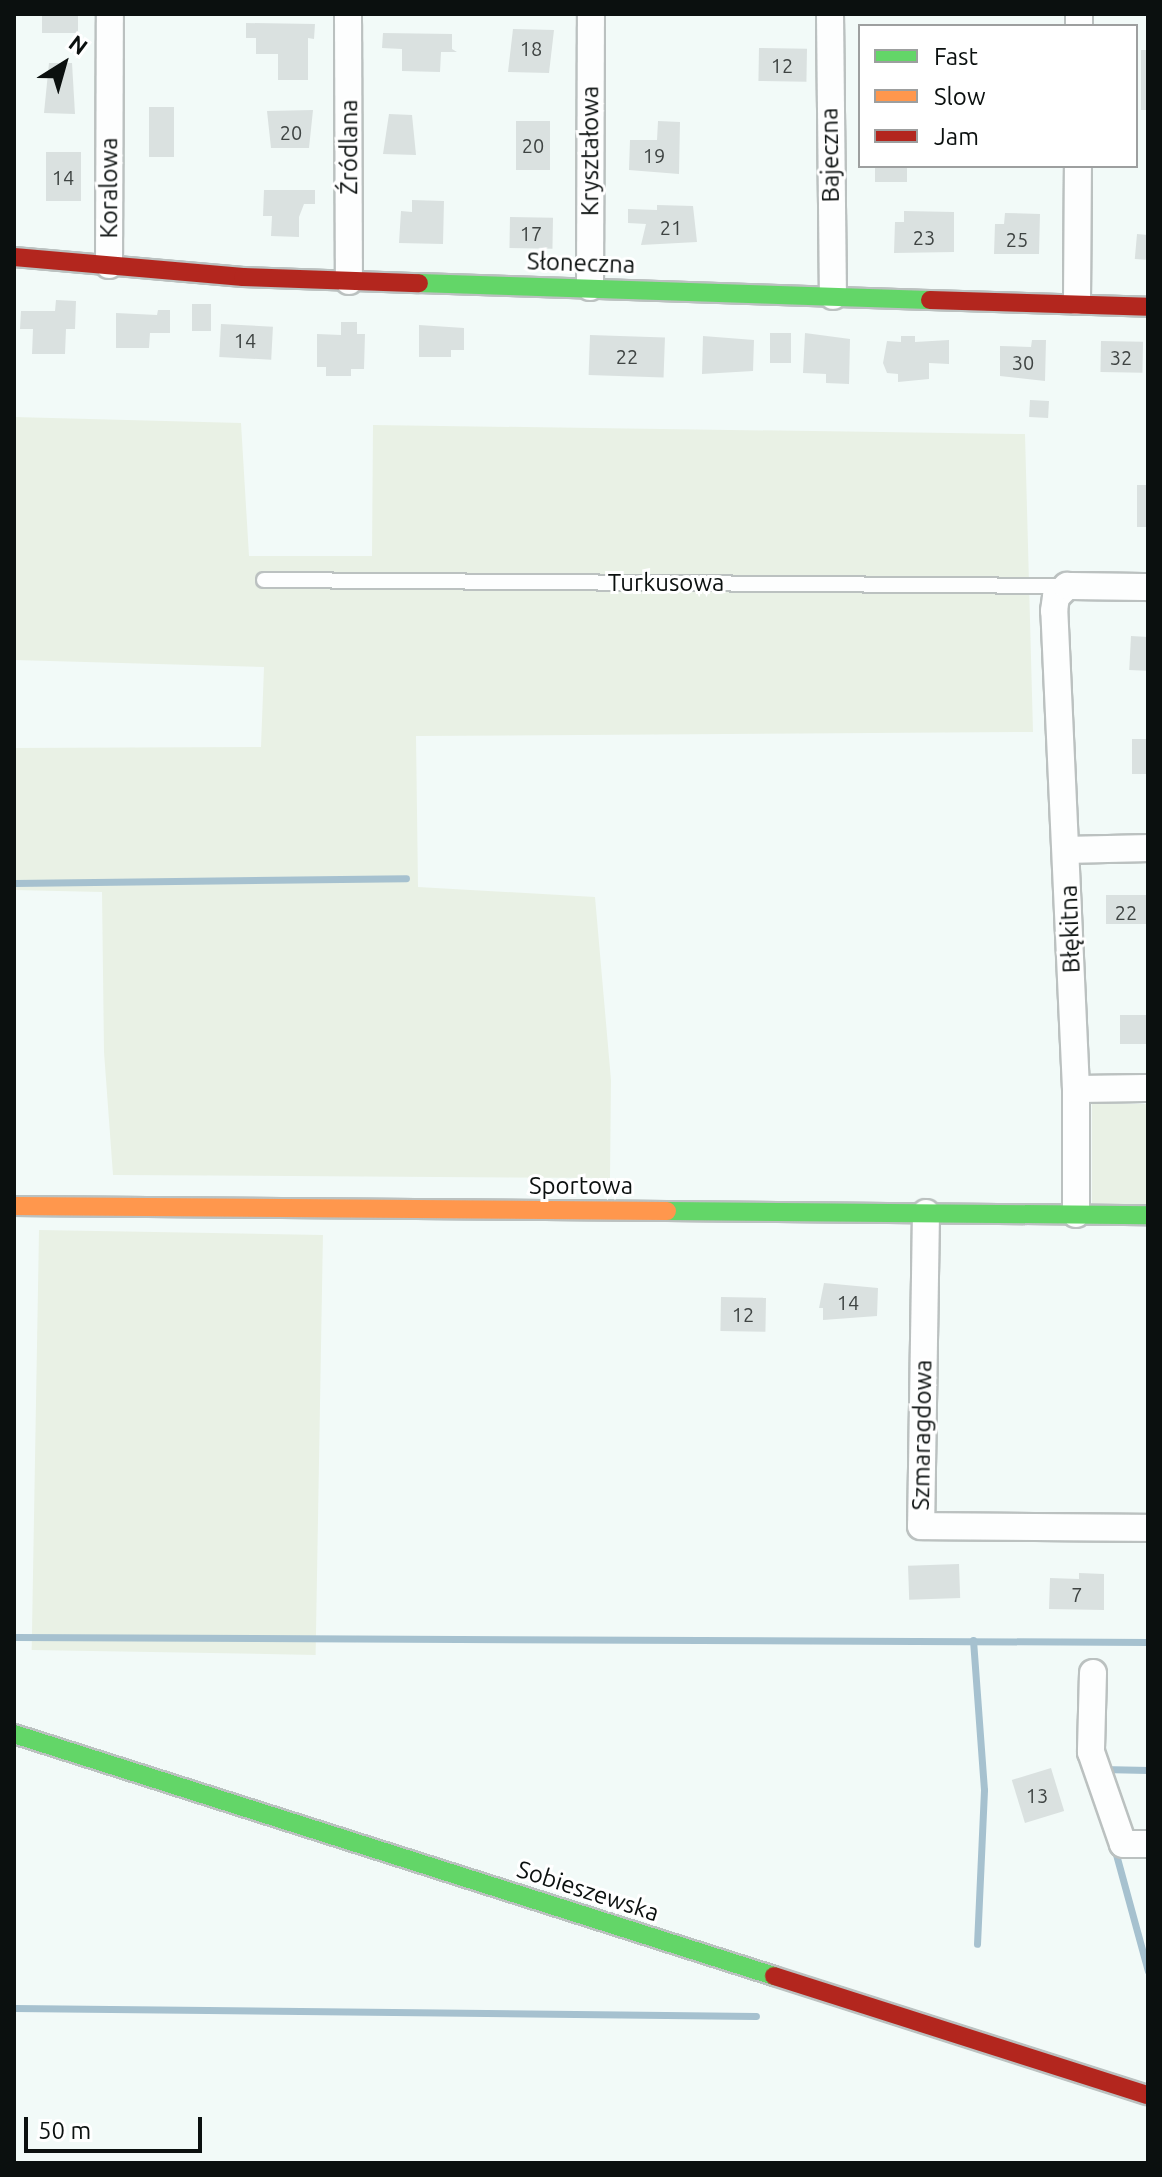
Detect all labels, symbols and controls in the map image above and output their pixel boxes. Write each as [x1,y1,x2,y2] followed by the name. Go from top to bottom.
[24,24,104,104] north arrow
[858,24,1138,168] legend
[65,30,93,59] text: N
[520,36,542,60] house number: 18
[934,43,978,70] text: Fast
[771,53,793,77] house number: 12
[934,83,986,110] text: Slow
[576,86,604,216] street label: Kryształowa
[335,99,363,195] street label: Źródlana
[815,107,845,203] street label: Bajeczna
[280,120,302,144] house number: 20
[934,123,979,150] text: Jam
[522,133,544,157] house number: 20
[95,138,123,238] street label: Koralowa
[643,143,665,167] house number: 19
[52,165,74,189] house number: 14
[660,215,682,239] house number: 21
[520,221,542,245] house number: 17
[913,225,935,249] house number: 23
[1006,227,1028,251] house number: 25
[526,247,636,279] street label: Słoneczna
[234,328,256,352] house number: 14
[616,344,638,368] house number: 22
[1110,345,1132,369] house number: 32
[1012,350,1034,374] house number: 30
[608,569,724,597] street label: Turkusowa
[1054,884,1086,974] street label: Błękitna
[1115,900,1137,924] house number: 22
[529,1172,633,1200] street label: Sportowa
[837,1290,859,1314] house number: 14
[732,1302,754,1326] house number: 12
[906,1359,938,1511] street label: Szmaragdowa
[1071,1582,1083,1606] house number: 7
[1026,1783,1048,1807] house number: 13
[513,1854,663,1928] street label: Sobieszewska
[28,2101,206,2151] scale bar
[38,2117,91,2144] text: 50 m

